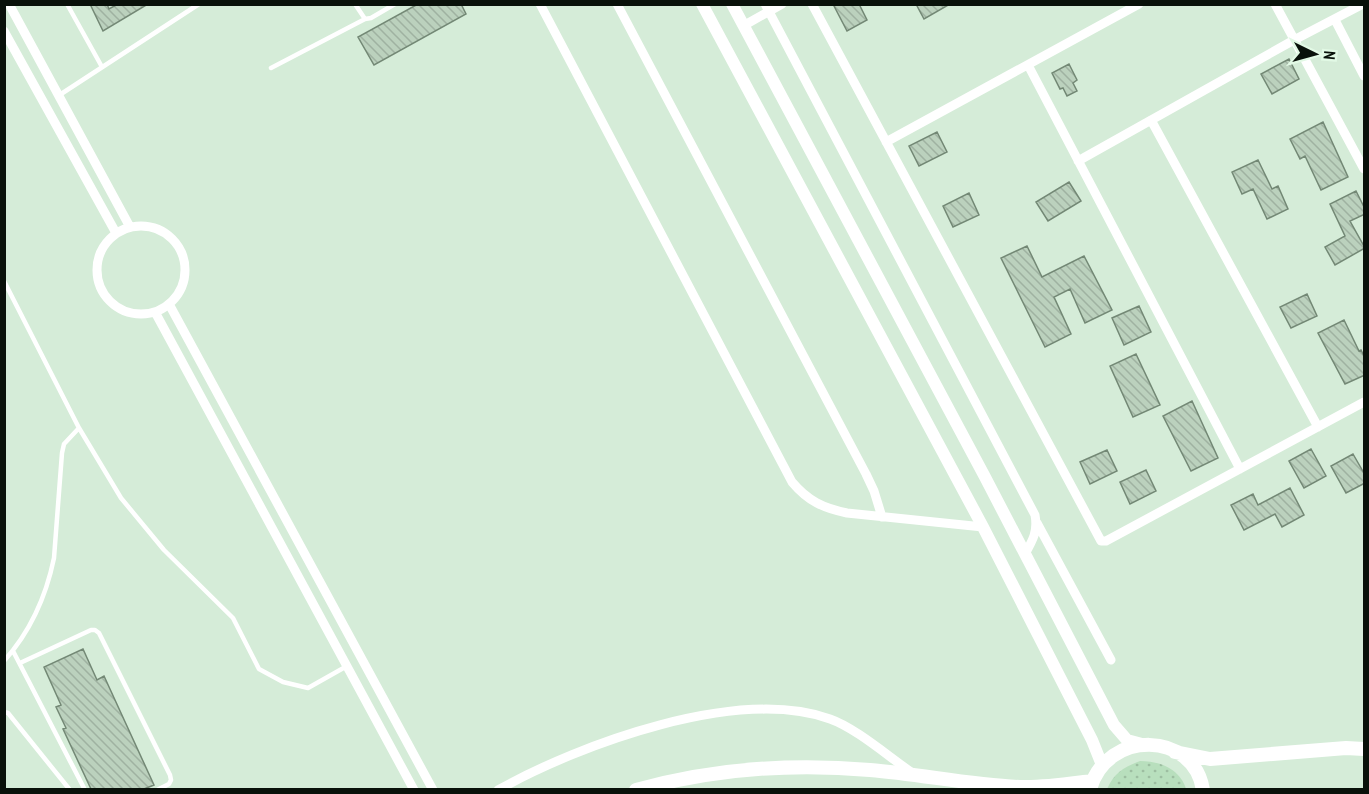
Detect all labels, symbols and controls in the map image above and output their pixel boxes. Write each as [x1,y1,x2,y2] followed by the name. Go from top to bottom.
[1285,24,1345,84] north arrow
[1320,50,1340,60] text: N

